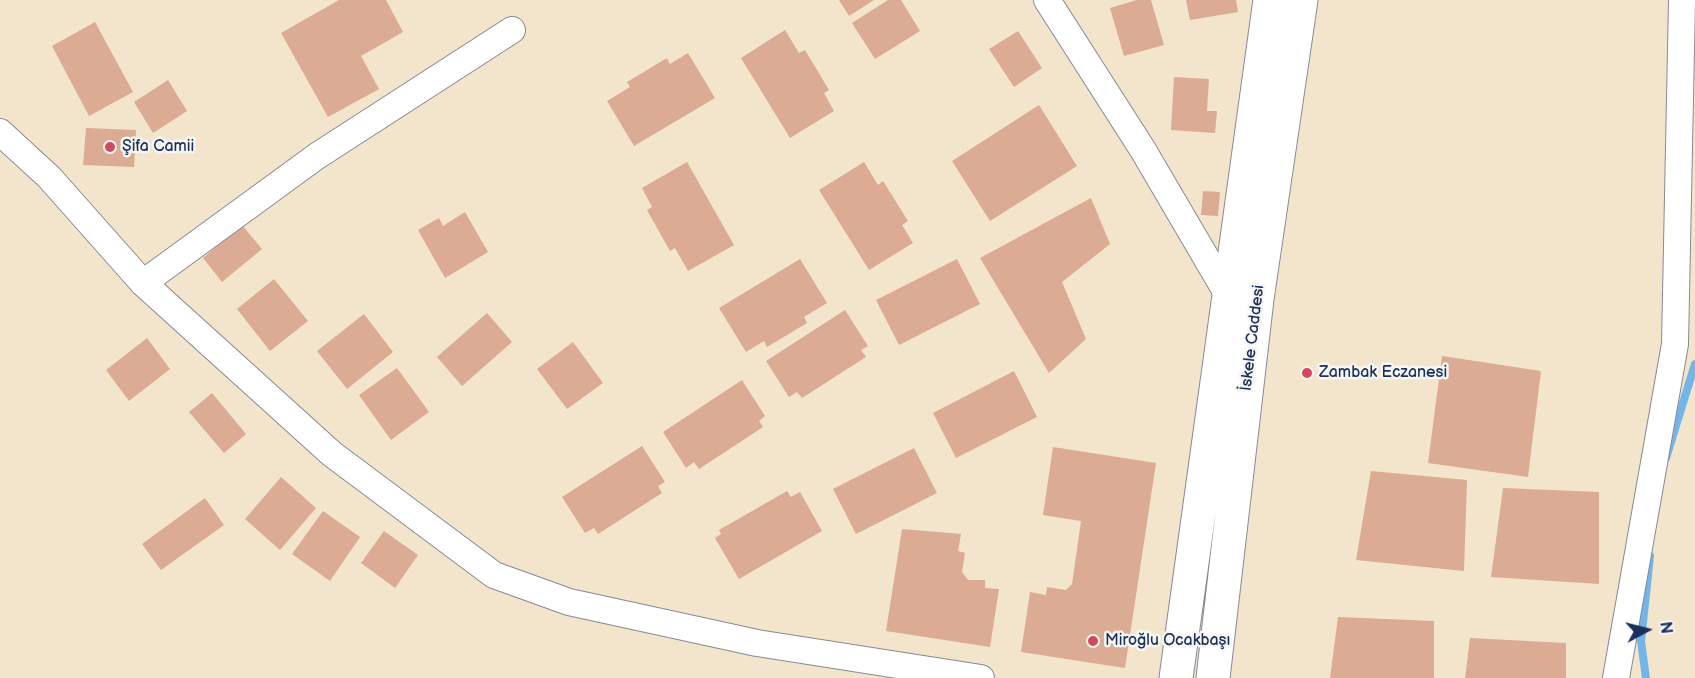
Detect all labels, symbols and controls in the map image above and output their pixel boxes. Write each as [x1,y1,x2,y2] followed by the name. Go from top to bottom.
[122,137,194,157] place label: Şifa Camii
[103,140,117,154] marker: Şifa Camii
[1237,284,1269,392] street label: İskele Caddesi
[1319,363,1447,383] place label: Zambak Eczanesi
[1300,366,1314,380] marker: Zambak Eczanesi
[1617,600,1677,660] north arrow
[1655,621,1676,635] text: N
[1105,631,1230,651] place label: Miroğlu Ocakbaşı
[1086,634,1100,648] marker: Miroğlu Ocakbaşı

